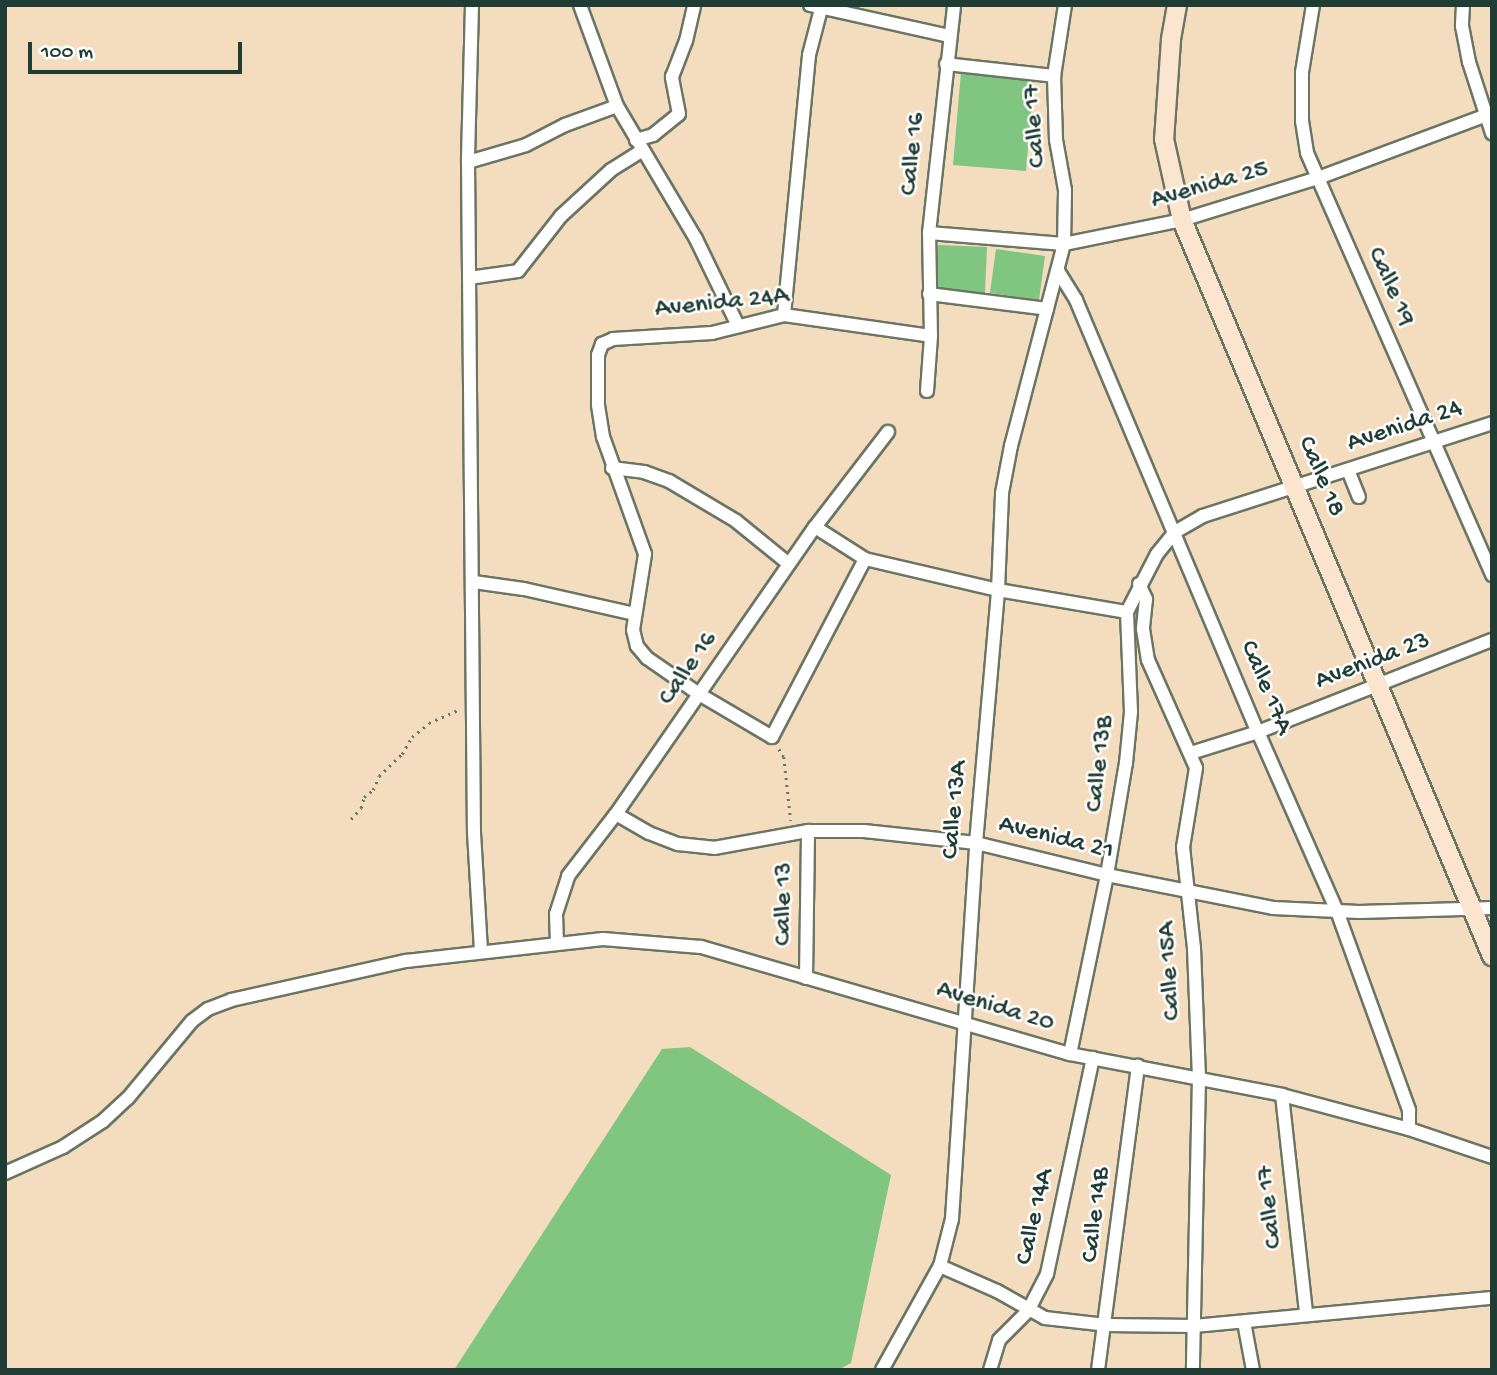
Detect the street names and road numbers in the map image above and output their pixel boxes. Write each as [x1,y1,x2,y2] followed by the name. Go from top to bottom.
[1018,83,1054,169] street label: Calle 17
[894,111,934,197] street label: Calle 16
[1148,154,1272,218] street label: Avenida 25
[1359,243,1421,331] street label: Calle 19
[654,281,790,327] street label: Avenida 24A
[1344,394,1466,460] street label: Avenida 24
[1289,432,1351,522] street label: Calle 18
[652,626,726,712] street label: Calle 16
[1311,626,1435,698] street label: Avenida 23
[1231,636,1299,740] street label: Calle 17A
[1080,714,1122,814] street label: Calle 13B
[936,759,976,861] street label: Calle 13A
[995,810,1117,868] street label: Avenida 21
[769,862,801,946] street label: Calle 13
[1153,921,1189,1021] street label: Calle 15A
[932,975,1058,1041] street label: Avenida 20
[1251,1164,1291,1250] street label: Calle 17
[1010,1166,1062,1268] street label: Calle 14A
[1076,1166,1118,1264] street label: Calle 14B

